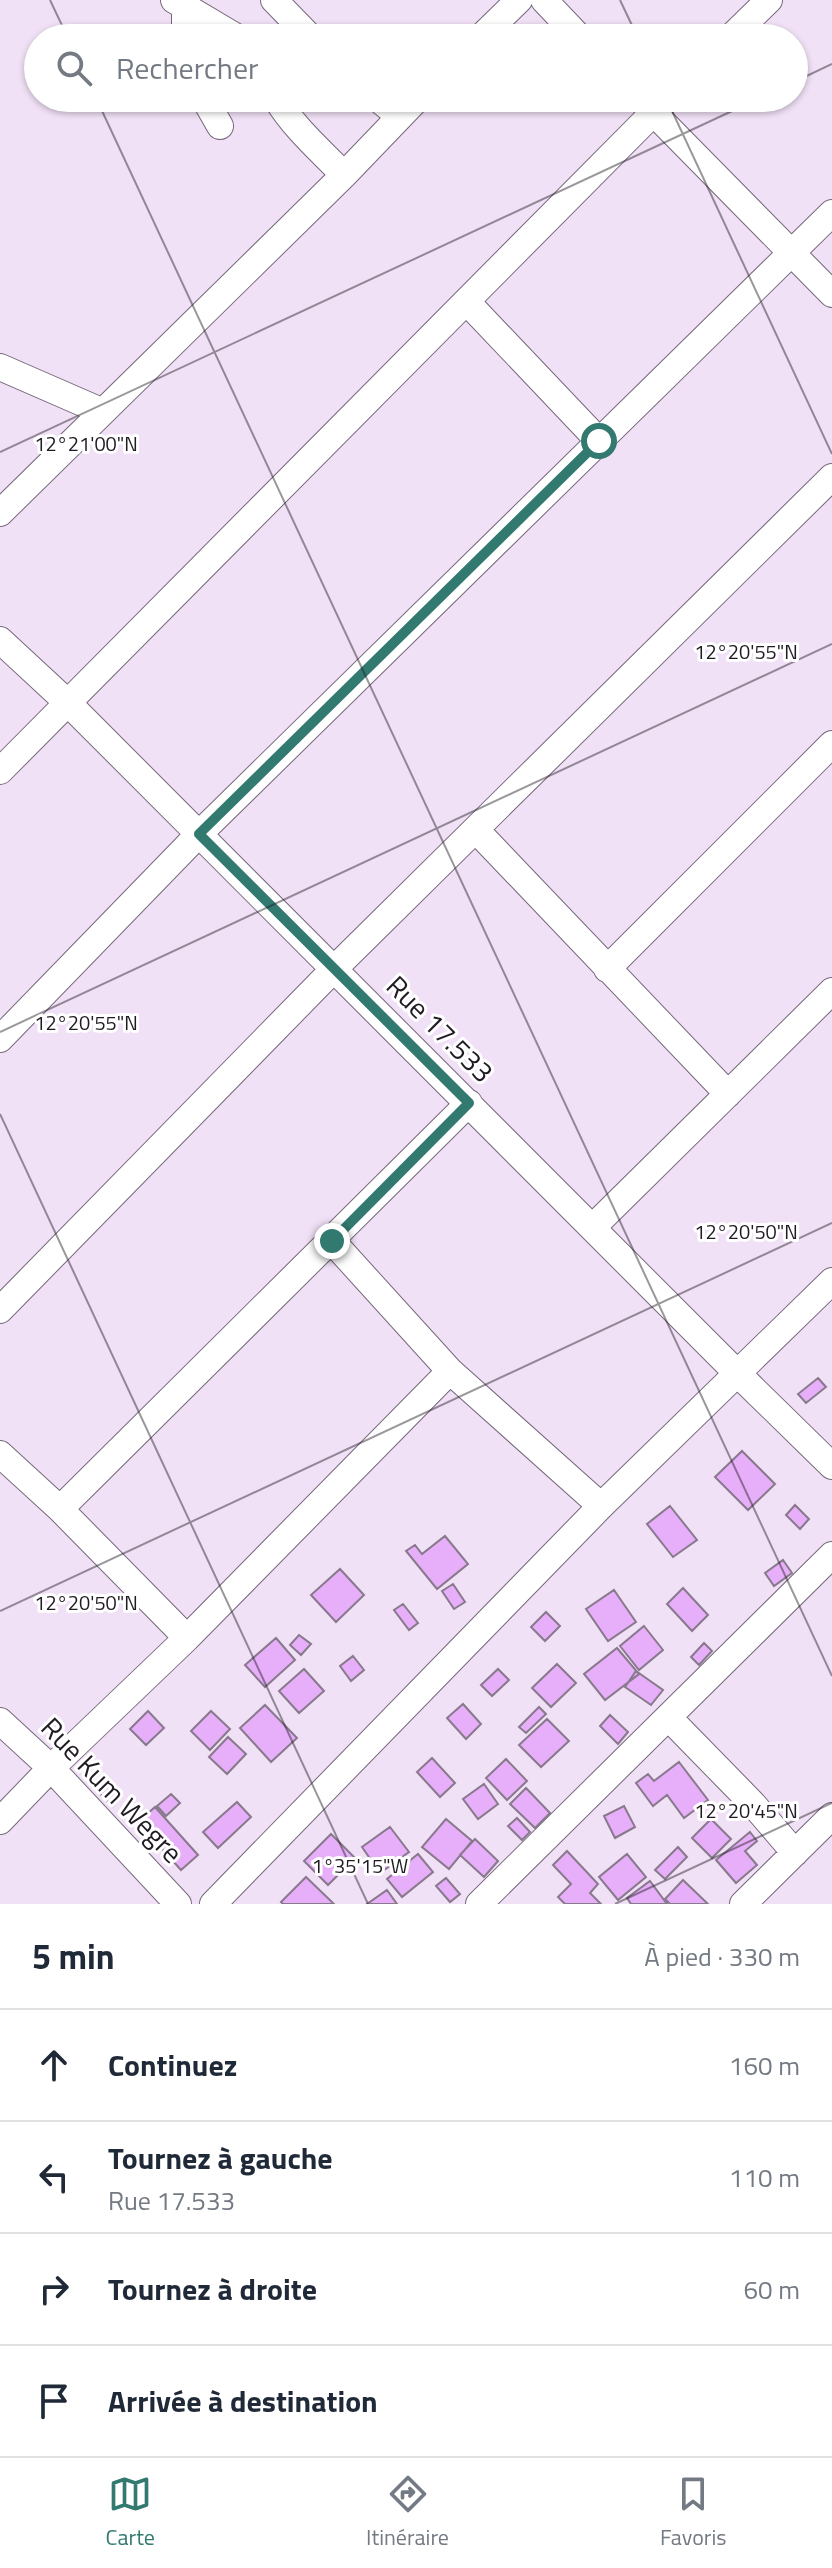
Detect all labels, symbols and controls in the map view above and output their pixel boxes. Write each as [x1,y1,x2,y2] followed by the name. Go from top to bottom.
[24,24,808,112] search box
[116,45,259,91] text: Rechercher
[52,46,96,90] icon: search
[581,423,617,459] route start
[34,428,138,459] text: 12°21'00"N
[694,636,798,667] text: 12°20'55"N
[377,965,504,1092] street label: Rue 17.533
[34,1007,138,1038] text: 12°20'55"N
[694,1216,798,1247] text: 12°20'50"N
[314,1223,350,1259] route end
[34,1587,138,1618] text: 12°20'50"N
[31,1707,193,1872] street label: Rue Kum Wegre
[694,1795,798,1826] text: 12°20'45"N
[312,1850,409,1881] text: 1°35'15"W
[32,1930,115,1982] text: 5 min
[644,1937,800,1976] text: À pied · 330 m
[108,2042,237,2088] text: Continuez
[32,2043,76,2087] icon: ahead
[729,2046,800,2085] text: 160 m
[108,2135,333,2181] text: Tournez à gauche
[32,2155,76,2199] icon: left
[729,2158,800,2197] text: 110 m
[108,2181,235,2220] text: Rue 17.533
[108,2266,317,2312] text: Tournez à droite
[32,2267,76,2311] icon: right
[743,2270,800,2309] text: 60 m
[108,2378,378,2424] text: Arrivée à destination
[32,2379,76,2423] icon: arrive
[106,2472,155,2554] tab: Carte
[366,2472,449,2554] tab: Itinéraire
[660,2472,726,2554] tab: Favoris

